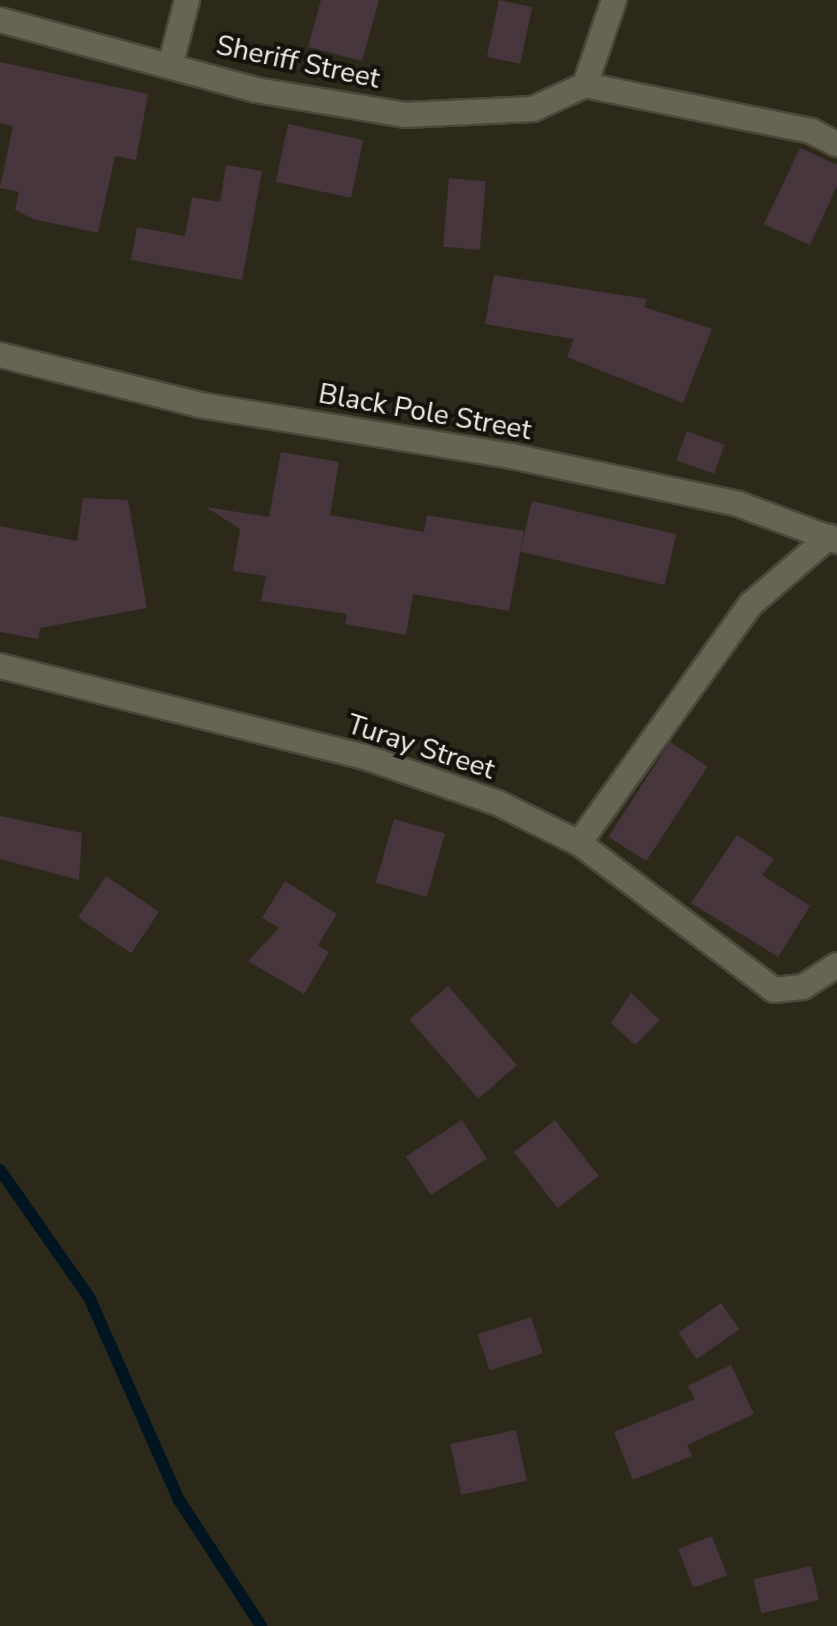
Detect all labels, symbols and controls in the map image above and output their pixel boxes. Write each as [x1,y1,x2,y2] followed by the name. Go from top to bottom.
[213,28,383,96] street label: Sheriff Street
[316,377,534,447] street label: Black Pole Street
[343,707,499,787] street label: Turay Street

